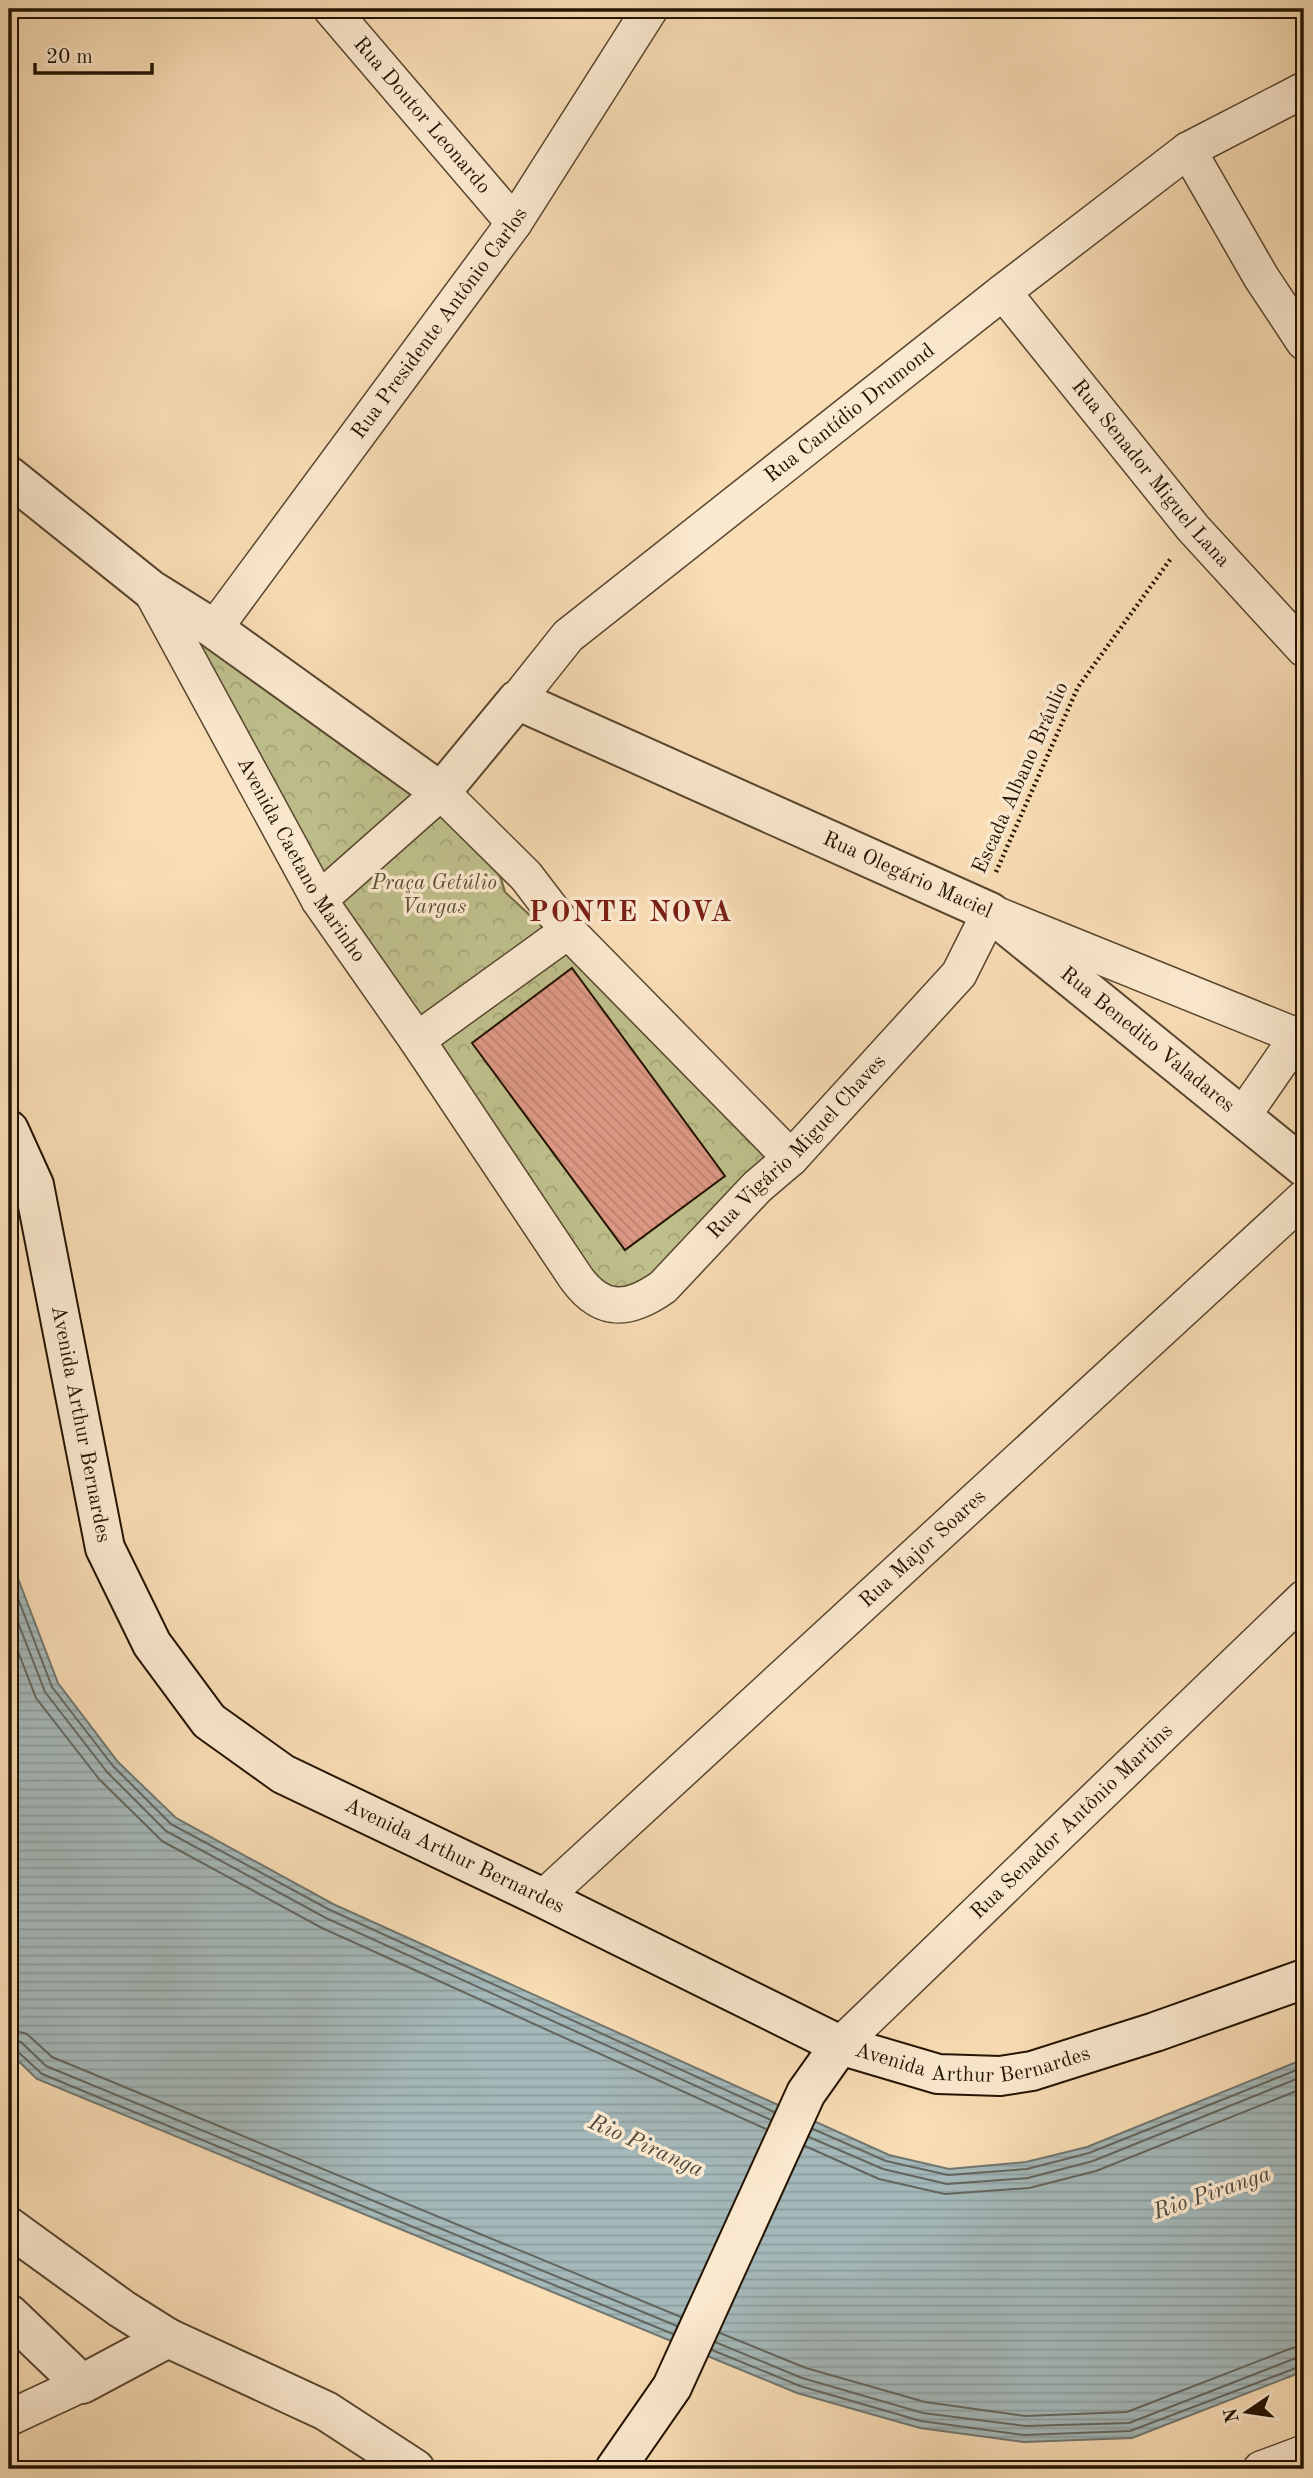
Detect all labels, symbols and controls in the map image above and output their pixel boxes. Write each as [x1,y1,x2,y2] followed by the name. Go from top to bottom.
[35,32,152,76] scale bar
[349,33,495,198] street label: Rua Doutor Leonardo
[46,47,93,68] text: 20 m
[348,204,531,443] street label: Rua Presidente Antônio Carlos
[761,340,939,487] street label: Rua Cantídio Drumond
[1068,376,1234,571] street label: Rua Senador Miguel Lana
[969,679,1073,877] street label: Escada Albano Bráulio
[233,754,369,966] street label: Avenida Caetano Marinho
[820,828,996,922] street label: Rua Olegário Maciel
[370,873,497,918] park label: Praça Getúlio Vargas
[529,900,733,928] district label: PONTE NOVA
[1056,963,1238,1117] street label: Rua Benedito Valadares
[704,1051,890,1243] street label: Rua Vigário Miguel Chaves
[47,1304,114,1544] street label: Avenida Arthur Bernardes
[856,1486,990,1612] street label: Rua Major Soares
[967,1720,1177,1923] street label: Rua Senador Antônio Martins
[341,1794,568,1917] street label: Avenida Arthur Bernardes
[852,2040,1093,2086] street label: Avenida Arthur Bernardes
[584,2110,707,2182] water label: Rio Piranga
[1149,2162,1274,2225] water label: Rio Piranga
[1212,2376,1282,2446] north arrow
[1222,2406,1244,2424] text: N

